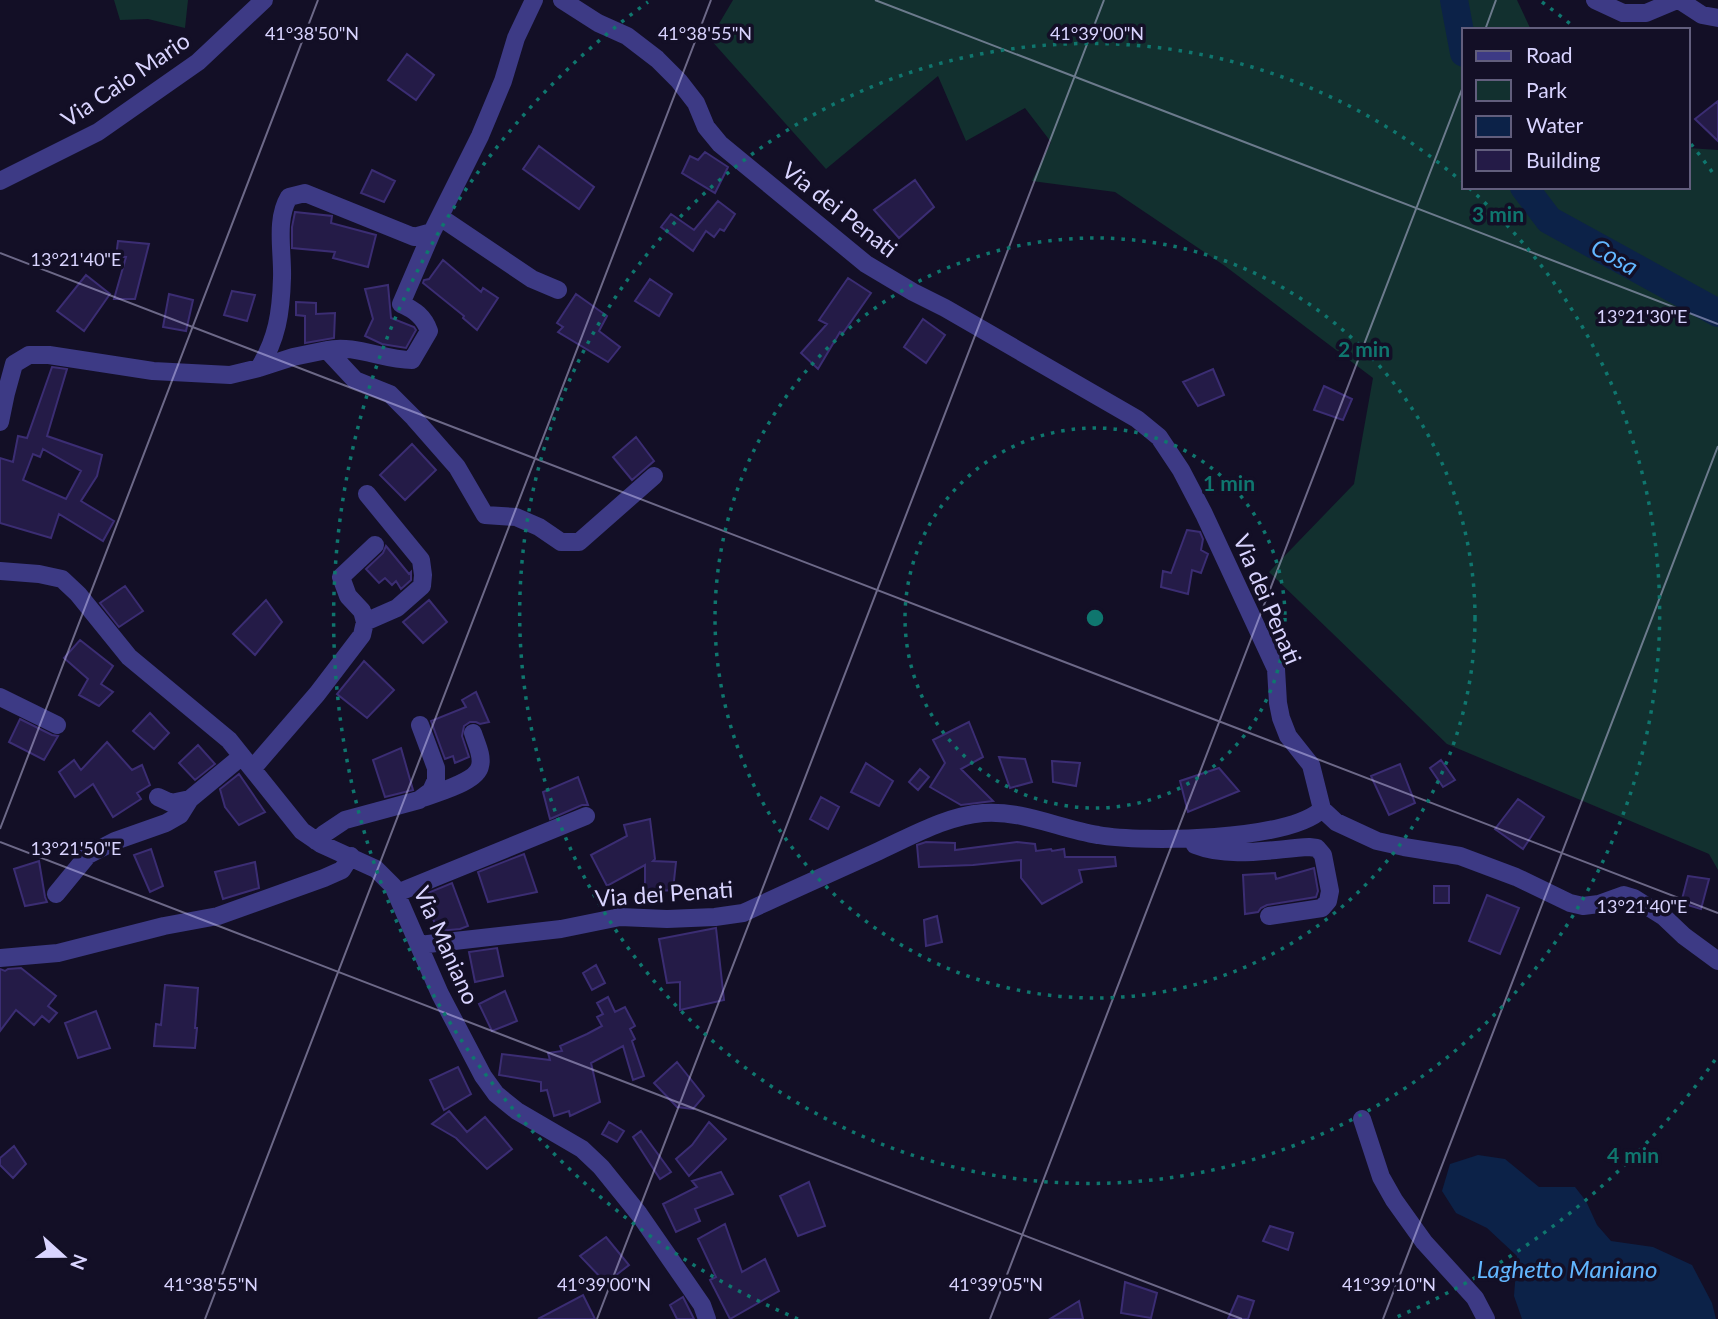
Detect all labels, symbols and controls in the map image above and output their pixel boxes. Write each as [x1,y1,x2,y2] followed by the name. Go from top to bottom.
[265,22,359,44] text: 41°38'50"N
[658,22,752,44] text: 41°38'55"N
[1050,22,1144,44] text: 41°39'00"N
[55,26,195,132] street label: Via Caio Mario
[1462,28,1690,189] legend
[1526,42,1573,67] text: Road
[1526,77,1567,102] text: Park
[1526,112,1583,137] text: Water
[1526,147,1601,172] text: Building
[777,155,903,263] street label: Via dei Penati
[1472,201,1524,226] text: 3 min
[1587,231,1643,281] water label: Cosa
[31,248,121,270] text: 13°21'40"E
[1597,305,1687,327] text: 13°21'30"E
[1338,336,1390,361] text: 2 min
[1203,470,1255,495] text: 1 min
[1228,530,1308,668] street label: Via dei Penati
[1083,606,1107,630] centre of rings
[31,837,121,859] text: 13°21'50"E
[594,874,734,912] street label: Via dei Penati
[408,882,486,1008] street label: Via Maniano
[1597,895,1687,917] text: 13°21'40"E
[1607,1142,1659,1167] text: 4 min
[28,1221,98,1291] north arrow
[66,1251,93,1273] text: N
[1477,1254,1657,1283] water label: Laghetto Maniano
[164,1273,258,1295] text: 41°38'55"N
[557,1273,651,1295] text: 41°39'00"N
[949,1273,1043,1295] text: 41°39'05"N
[1342,1273,1436,1295] text: 41°39'10"N

